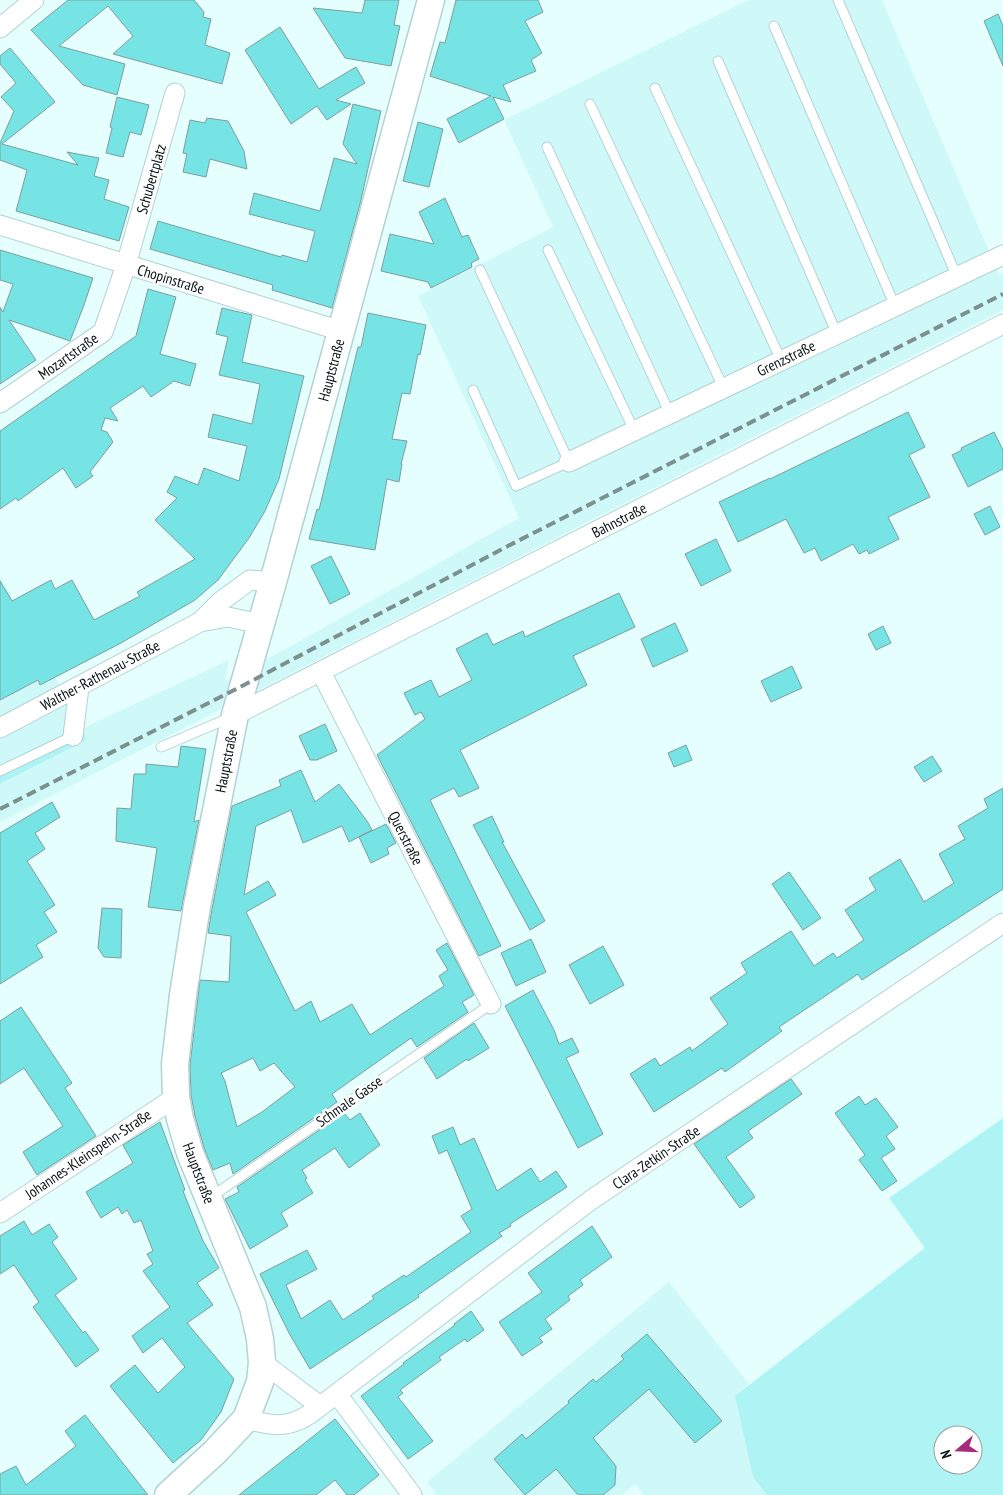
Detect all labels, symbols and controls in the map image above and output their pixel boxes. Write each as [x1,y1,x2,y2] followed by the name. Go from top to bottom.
[132,142,170,216] street label: Schubertplatz
[135,260,207,298] street label: Chopinstraße
[34,329,102,383] street label: Mozartstraße
[754,336,818,380] street label: Grenzstraße
[314,337,348,403] street label: Hauptstraße
[588,498,650,542] street label: Bahnstraße
[37,636,163,714] street label: Walther-Rathenau-Straße
[211,728,241,794] street label: Hauptstraße
[384,808,428,868] street label: Querstraße
[312,1071,386,1131] street label: Schmale Gasse
[21,1105,155,1204] street label: Johannes-Kleinspehn-Straße
[609,1121,703,1193] street label: Clara-Zetkin-Straße
[179,1140,219,1206] street label: Hauptstraße
[933,1425,983,1475] north arrow
[936,1448,955,1461] text: N

